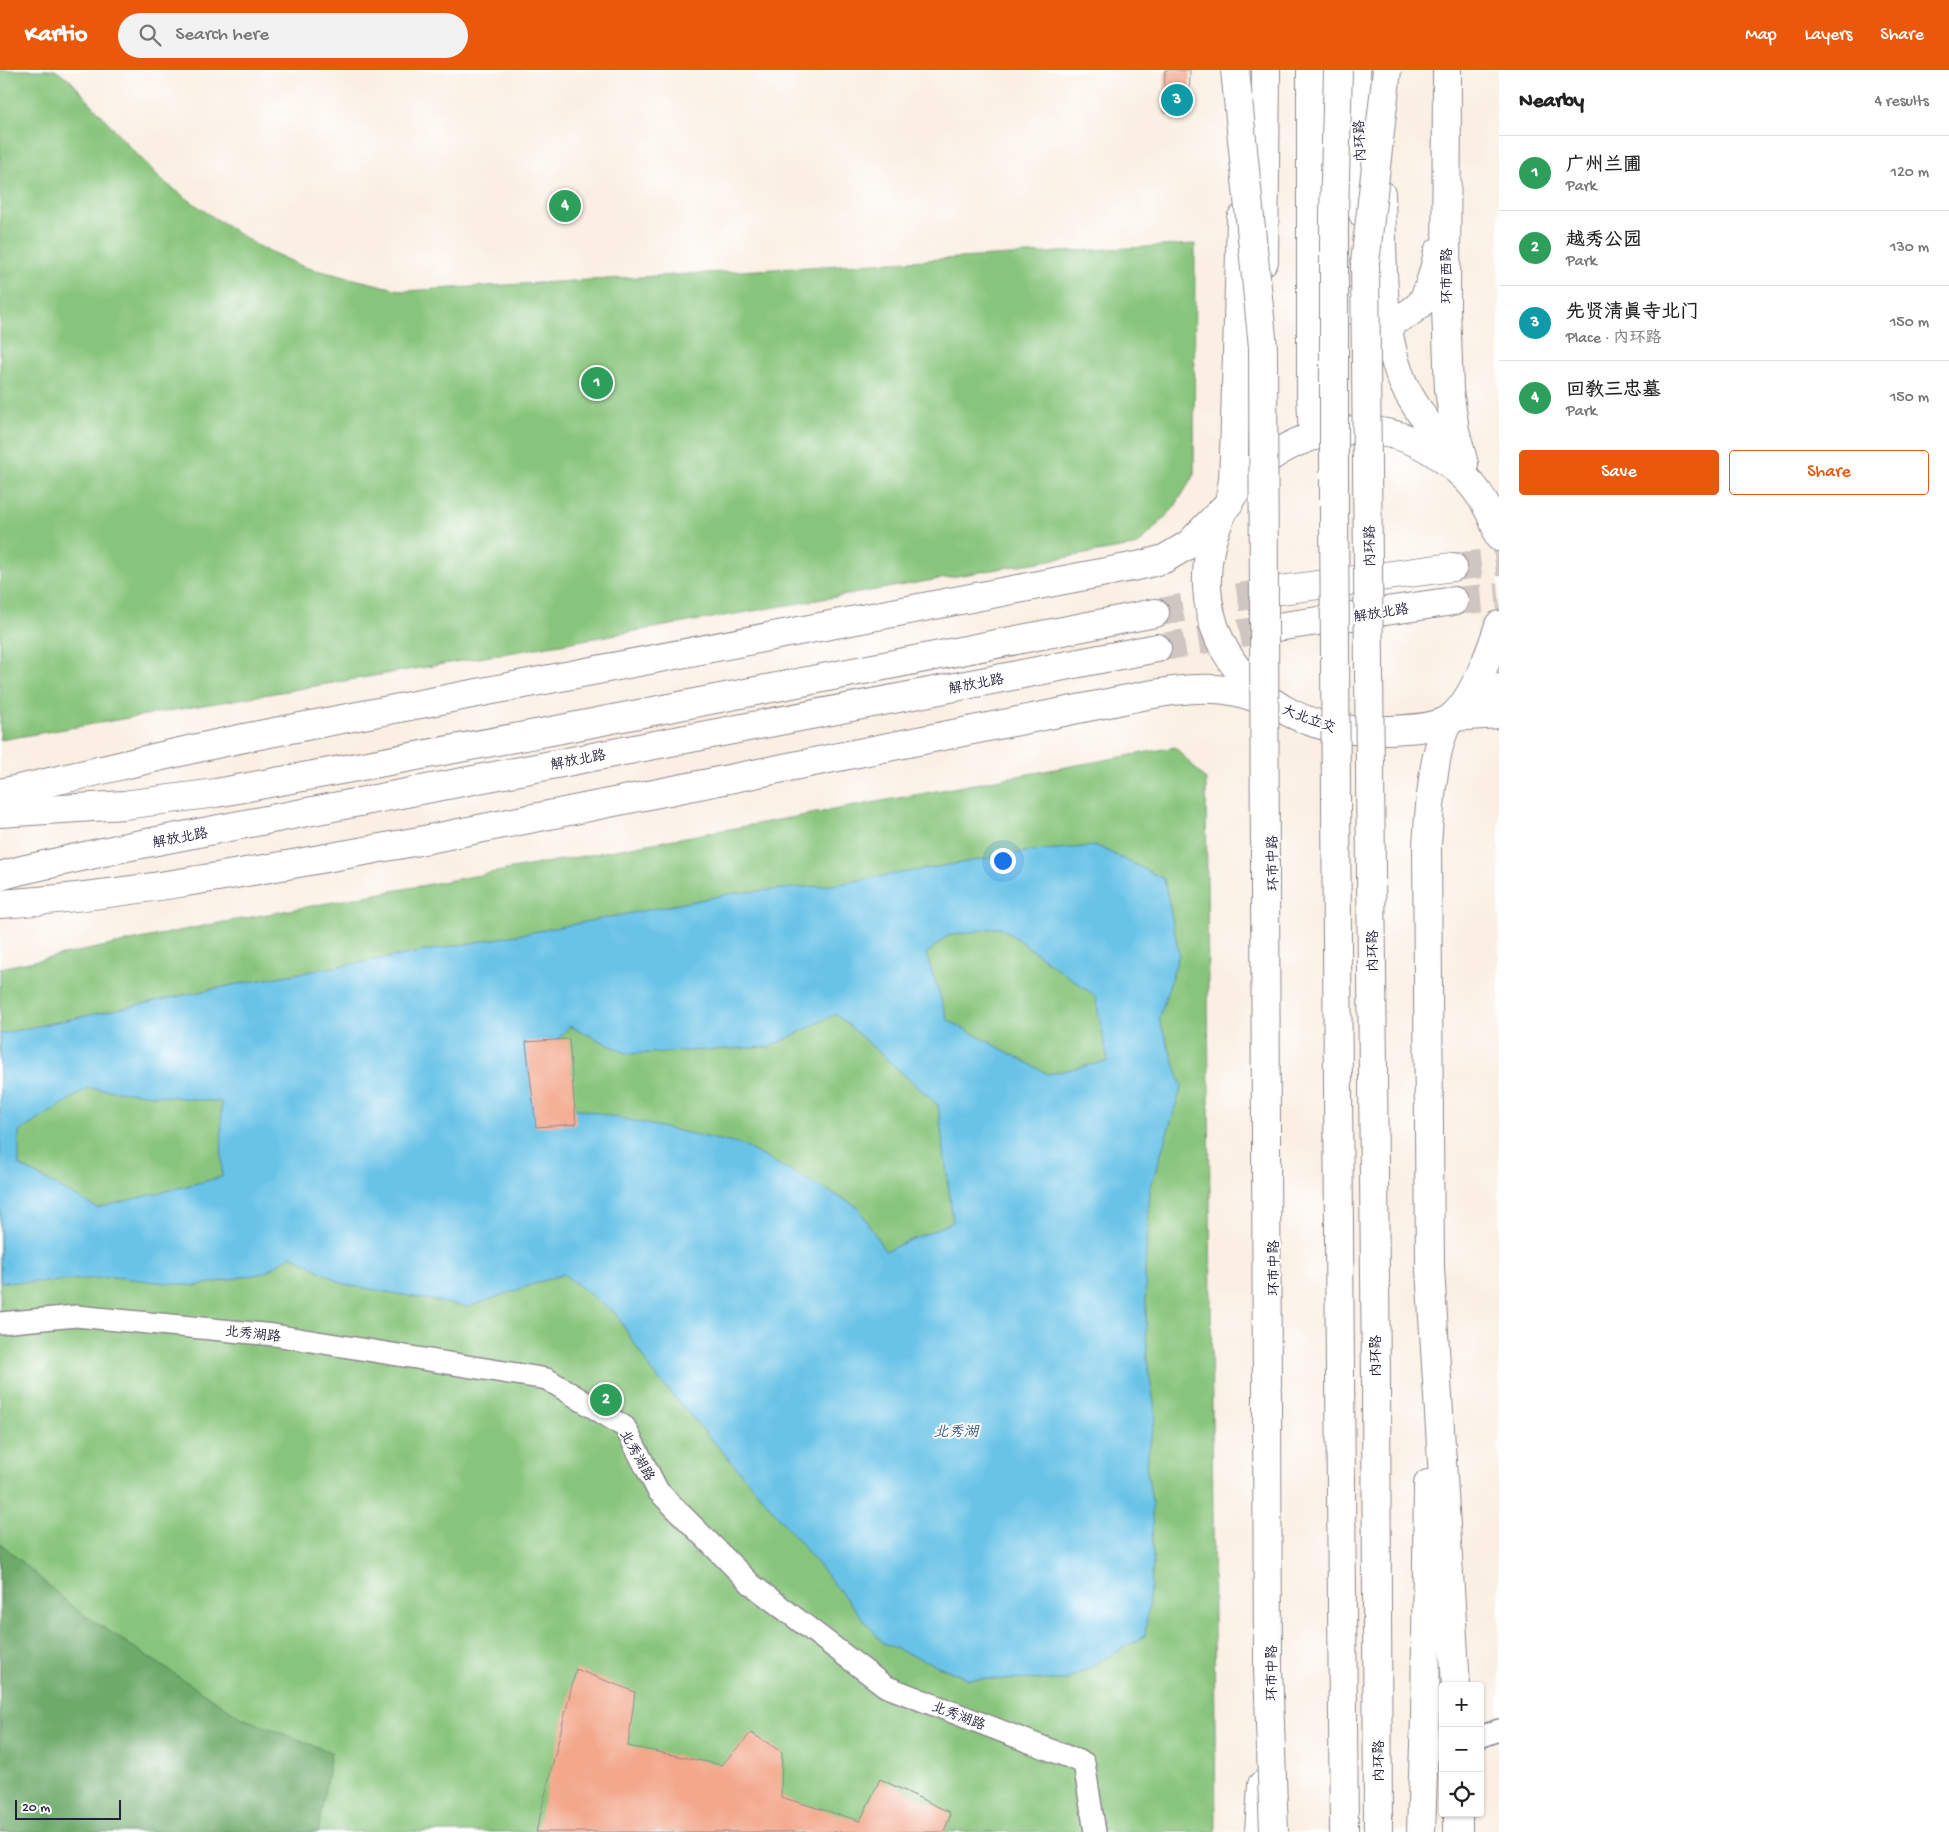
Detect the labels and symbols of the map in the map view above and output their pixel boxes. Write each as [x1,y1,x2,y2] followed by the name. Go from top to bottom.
[1161,81,1193,119] pin: 3
[1351,119,1371,162] street label: 内环路
[549,187,581,225] pin: 4
[1439,248,1457,304] street label: 环市西路
[581,364,613,402] pin: 1
[1362,525,1380,567] street label: 内环路
[1352,601,1410,627] street label: 解放北路
[947,671,1006,699] street label: 解放北路
[1279,703,1337,738] street label: 大北立交
[549,747,608,775] street label: 解放北路
[151,825,210,853] street label: 解放北路
[1265,835,1283,891] street label: 环市中路
[990,848,1016,874] your location
[1365,930,1383,972] street label: 内环路
[1266,1240,1284,1296] street label: 环市中路
[224,1323,282,1347] street label: 北秀湖路
[1368,1335,1386,1377] street label: 内环路
[590,1381,622,1419] pin: 2
[933,1424,980,1442] water label: 北秀湖
[615,1427,658,1485] street label: 北秀湖路
[1264,1645,1282,1701] street label: 环市中路
[929,1698,988,1735] street label: 北秀湖路
[1371,1740,1389,1782] street label: 内环路
[15,1797,121,1820] scale bar

